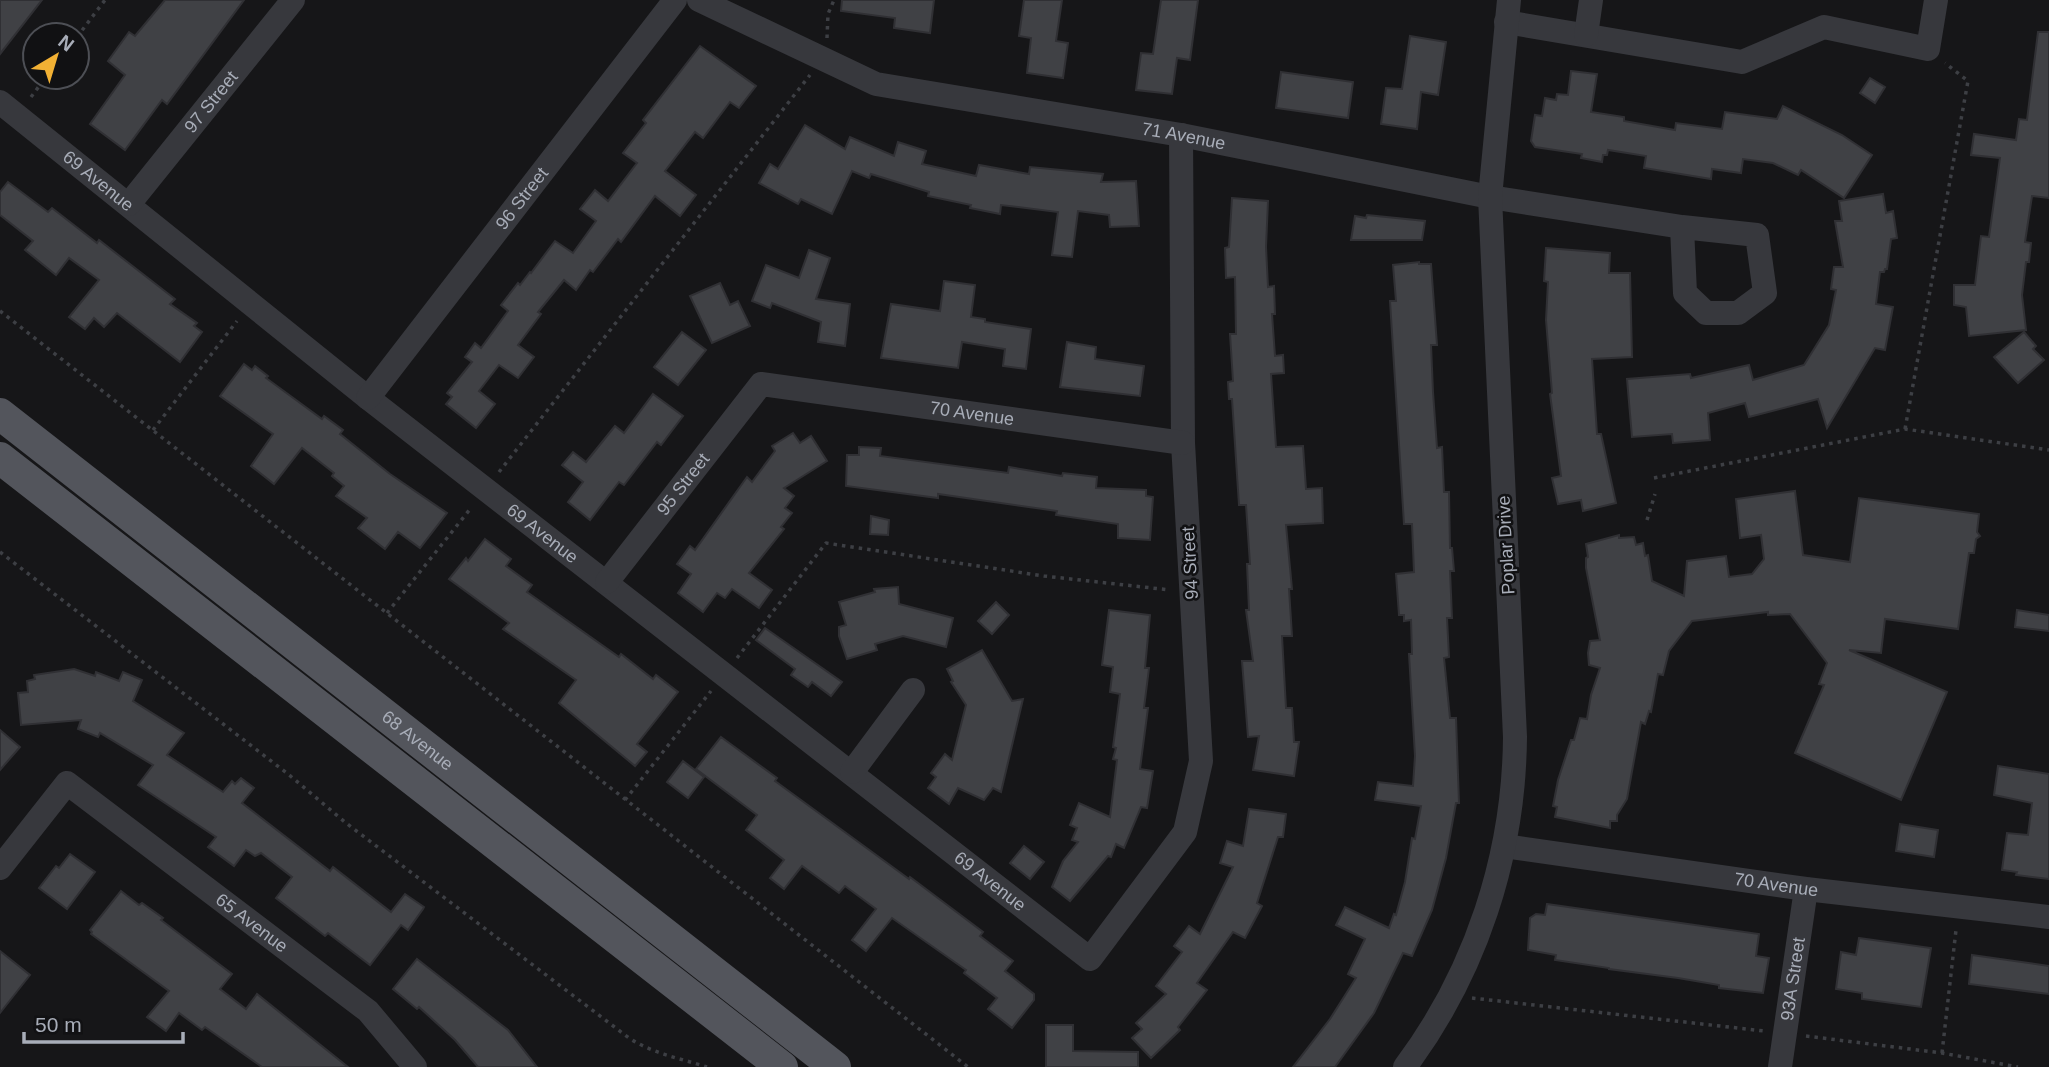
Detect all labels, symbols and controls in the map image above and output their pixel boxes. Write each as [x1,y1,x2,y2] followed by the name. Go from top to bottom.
[21,21,91,91] north arrow
[54,30,78,55] text: N
[180,67,242,137] street label: 97 Street
[1140,119,1227,154] street label: 71 Avenue
[59,147,137,215] street label: 69 Avenue
[492,163,552,234] street label: 96 Street
[929,398,1015,429] street label: 70 Avenue
[653,449,713,519] street label: 95 Street
[1493,495,1519,595] street label: Poplar Drive
[503,500,582,567] street label: 69 Avenue
[1178,526,1202,600] street label: 94 Street
[378,706,457,774] street label: 68 Avenue
[950,847,1030,915] street label: 69 Avenue
[1733,869,1819,900] street label: 70 Avenue
[212,889,292,957] street label: 65 Avenue
[1777,936,1809,1022] street label: 93A Street
[24,1000,184,1044] scale bar
[35,1013,82,1036] text: 50 m

